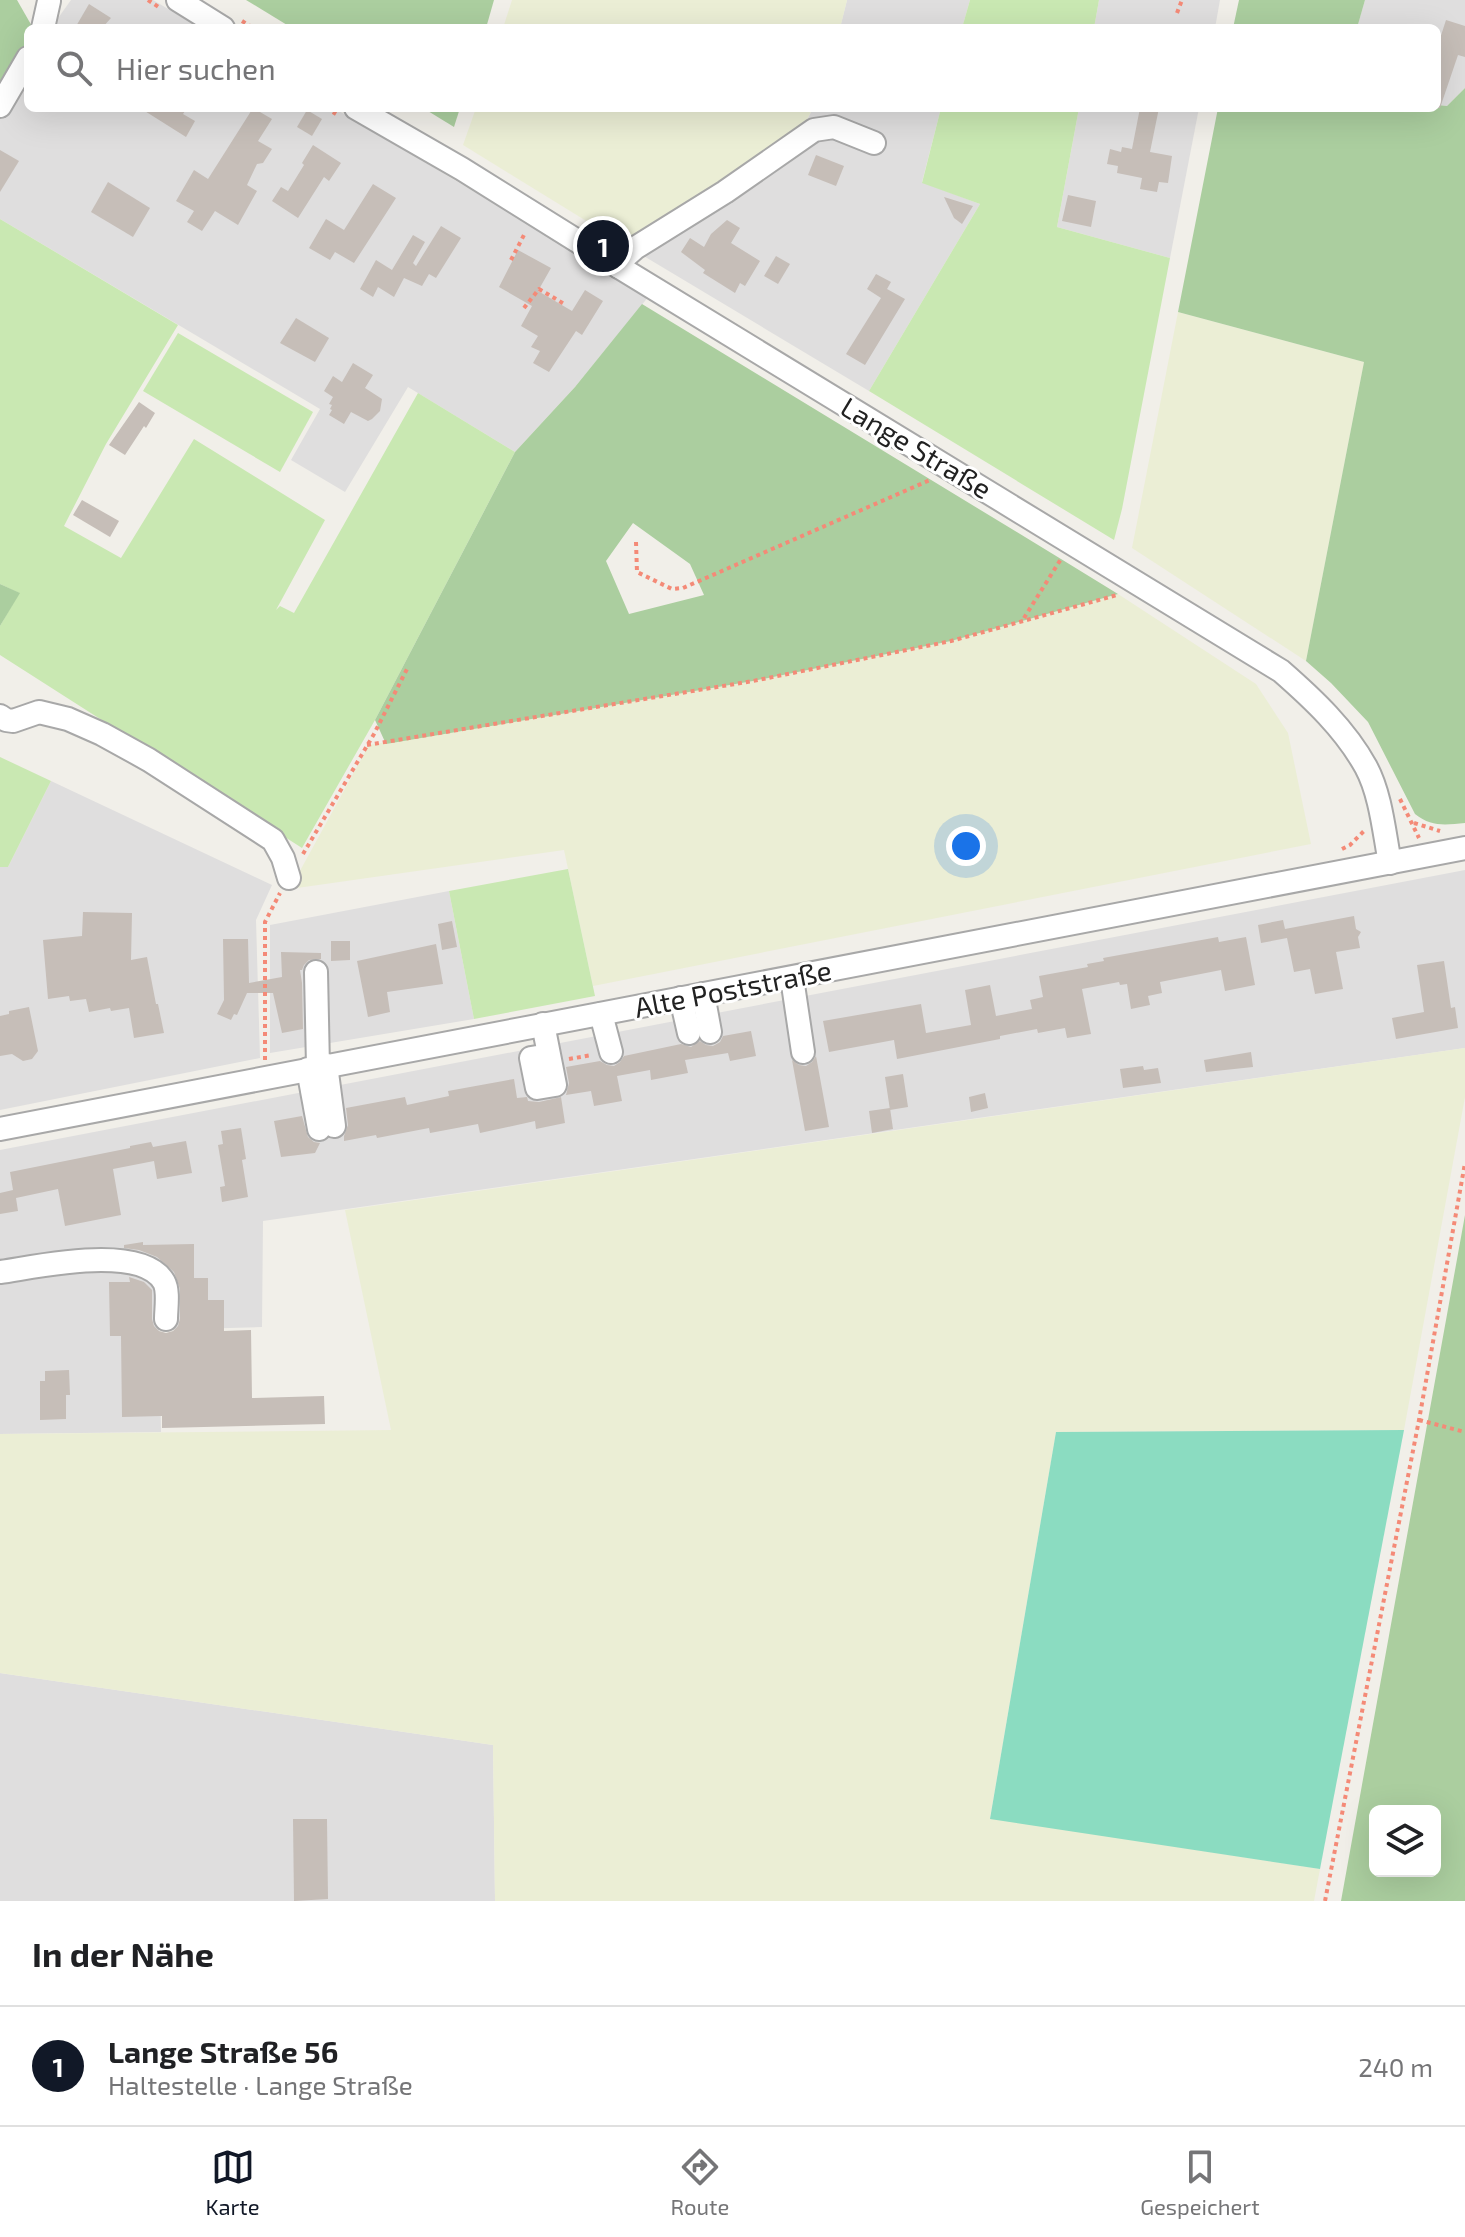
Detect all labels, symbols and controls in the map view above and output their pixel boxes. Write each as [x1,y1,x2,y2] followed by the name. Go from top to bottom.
[24,24,1441,112] search box
[52,46,96,90] icon: search
[116,50,276,86] text: Hier suchen
[577,216,629,276] pin: 1
[835,389,998,505] street label: Lange Straße
[946,826,986,866] your location
[631,952,834,1024] street label: Alte Poststraße
[1369,1805,1441,1877] map controls
[1369,1805,1441,1877] button: layers
[32,1933,214,1974] text: In der Nähe
[108,2033,338,2069] text: Lange Straße 56
[52,2051,64,2082] text: 1
[1358,2051,1433,2082] text: 240 m
[108,2069,413,2100] text: Haltestelle · Lange Straße
[205,2145,260,2219] tab: Karte
[670,2145,729,2219] tab: Route
[1140,2145,1260,2219] tab: Gespeichert

